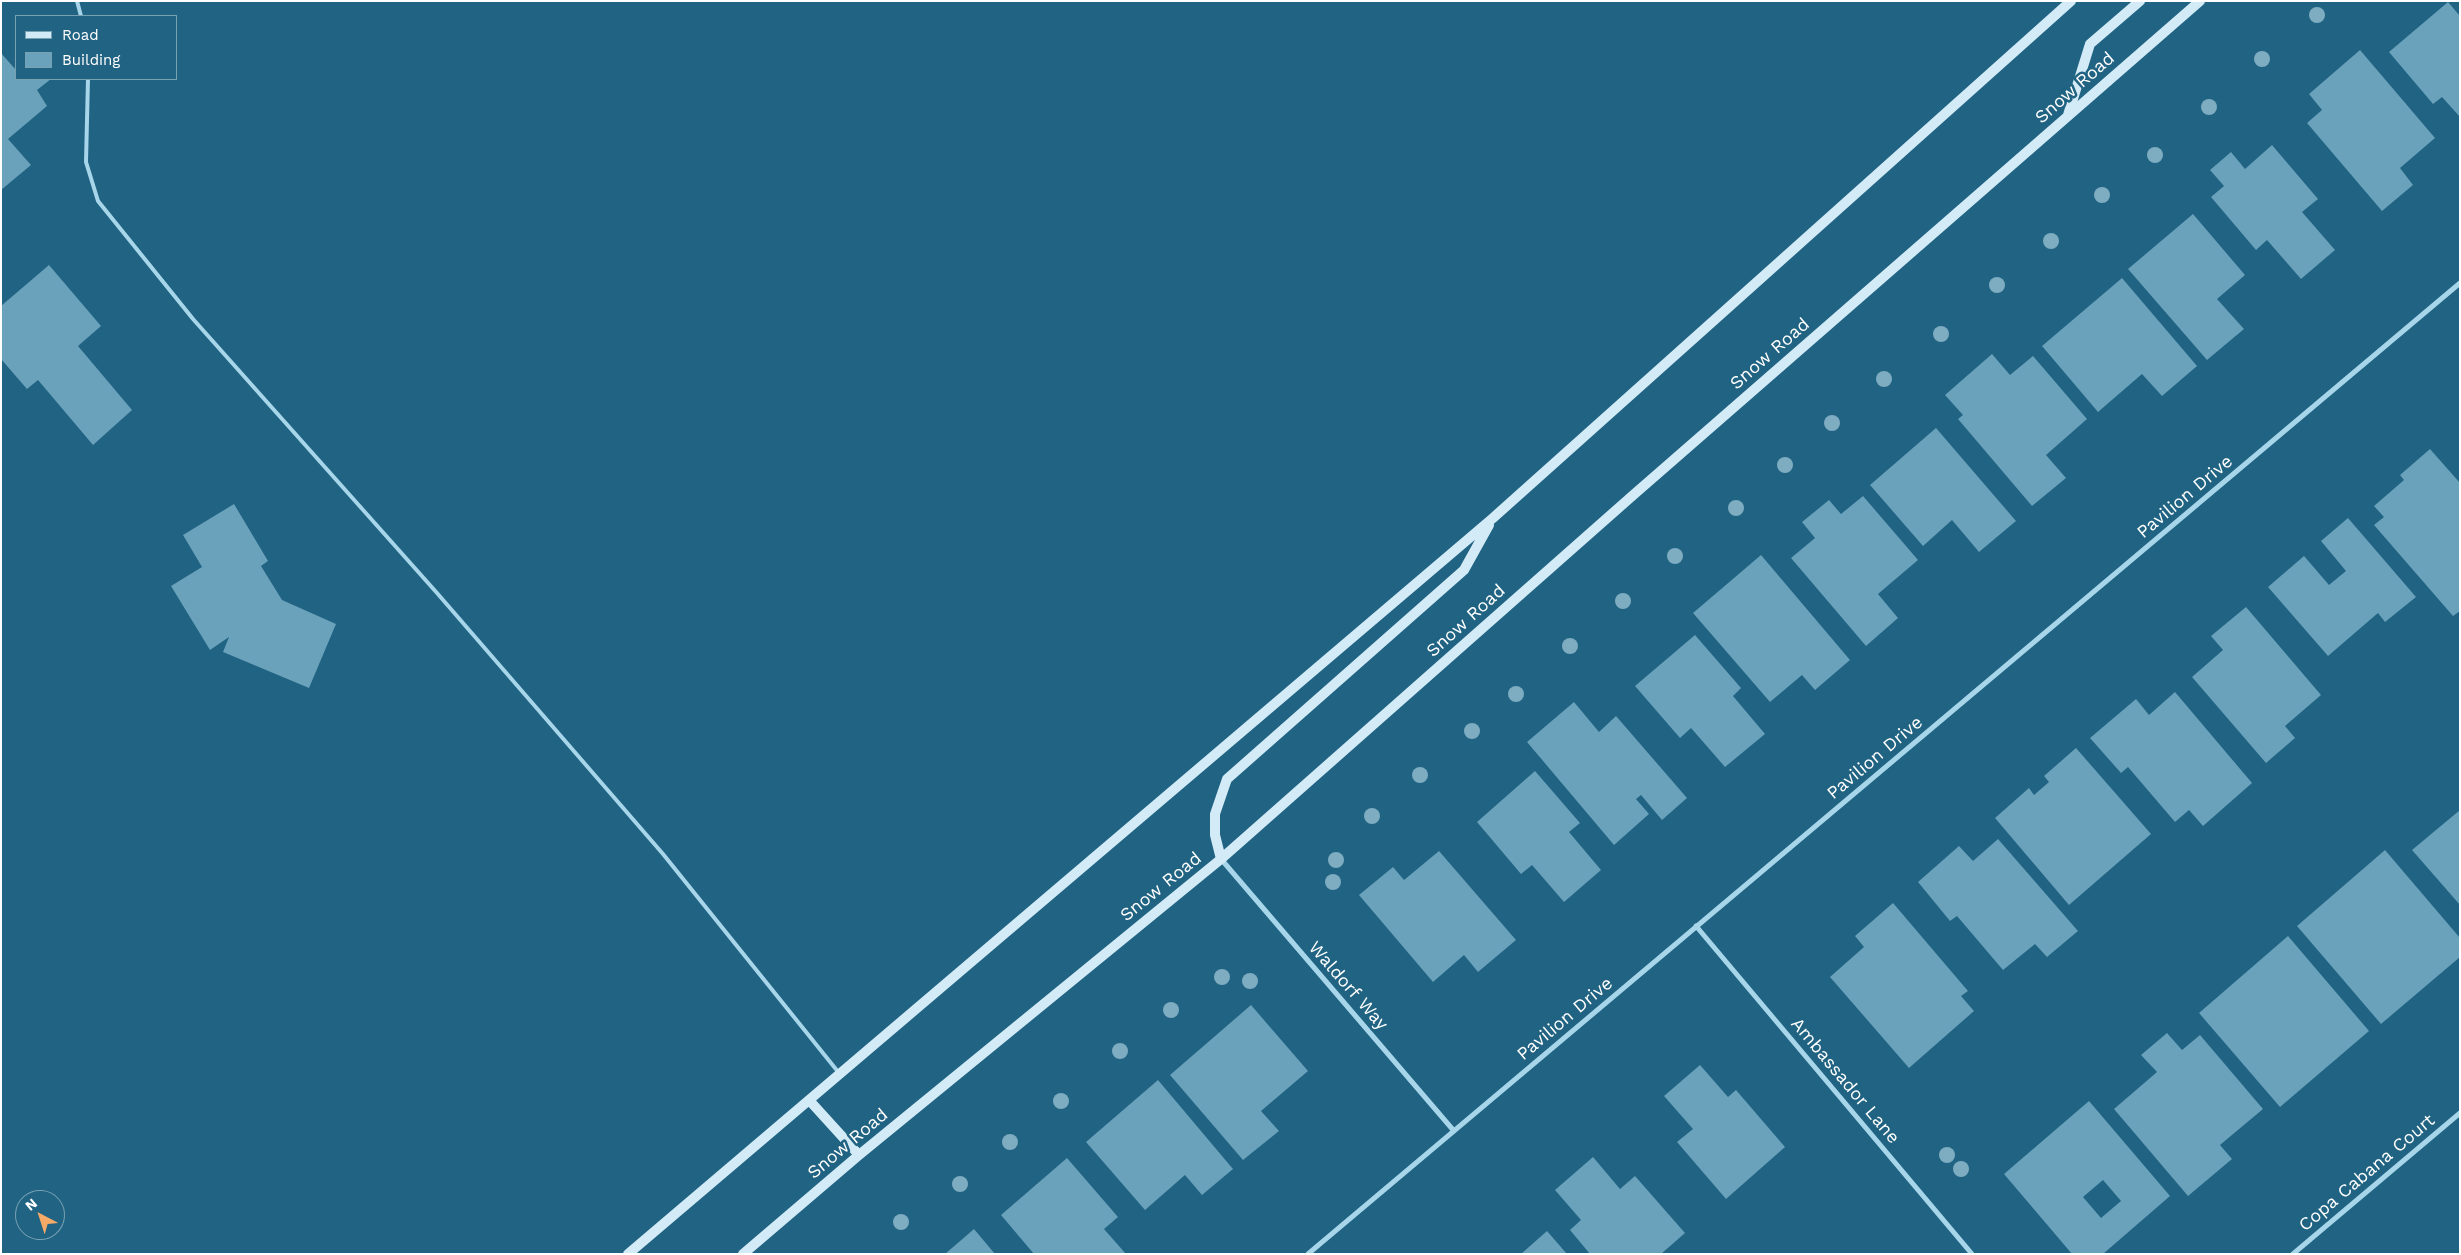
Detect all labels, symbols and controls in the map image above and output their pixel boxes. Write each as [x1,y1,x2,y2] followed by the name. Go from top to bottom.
[15,15,178,80] legend
[62,26,99,44] text: Road
[2031,48,2119,128] street label: Snow Road
[62,51,120,69] text: Building
[1726,314,1814,394] street label: Snow Road
[2133,451,2237,543] street label: Pavilion Drive
[1422,580,1510,662] street label: Snow Road
[1823,712,1927,804] street label: Pavilion Drive
[1116,848,1206,926] street label: Snow Road
[1304,937,1392,1035] street label: Waldorf Way
[1513,973,1617,1065] street label: Pavilion Drive
[1786,1014,1904,1148] street label: Ambassador Lane
[803,1104,893,1184] street label: Snow Road
[2295,1110,2439,1236] street label: Copa Cabana Court
[15,1190,65,1240] north arrow
[22,1195,40,1214] text: N

